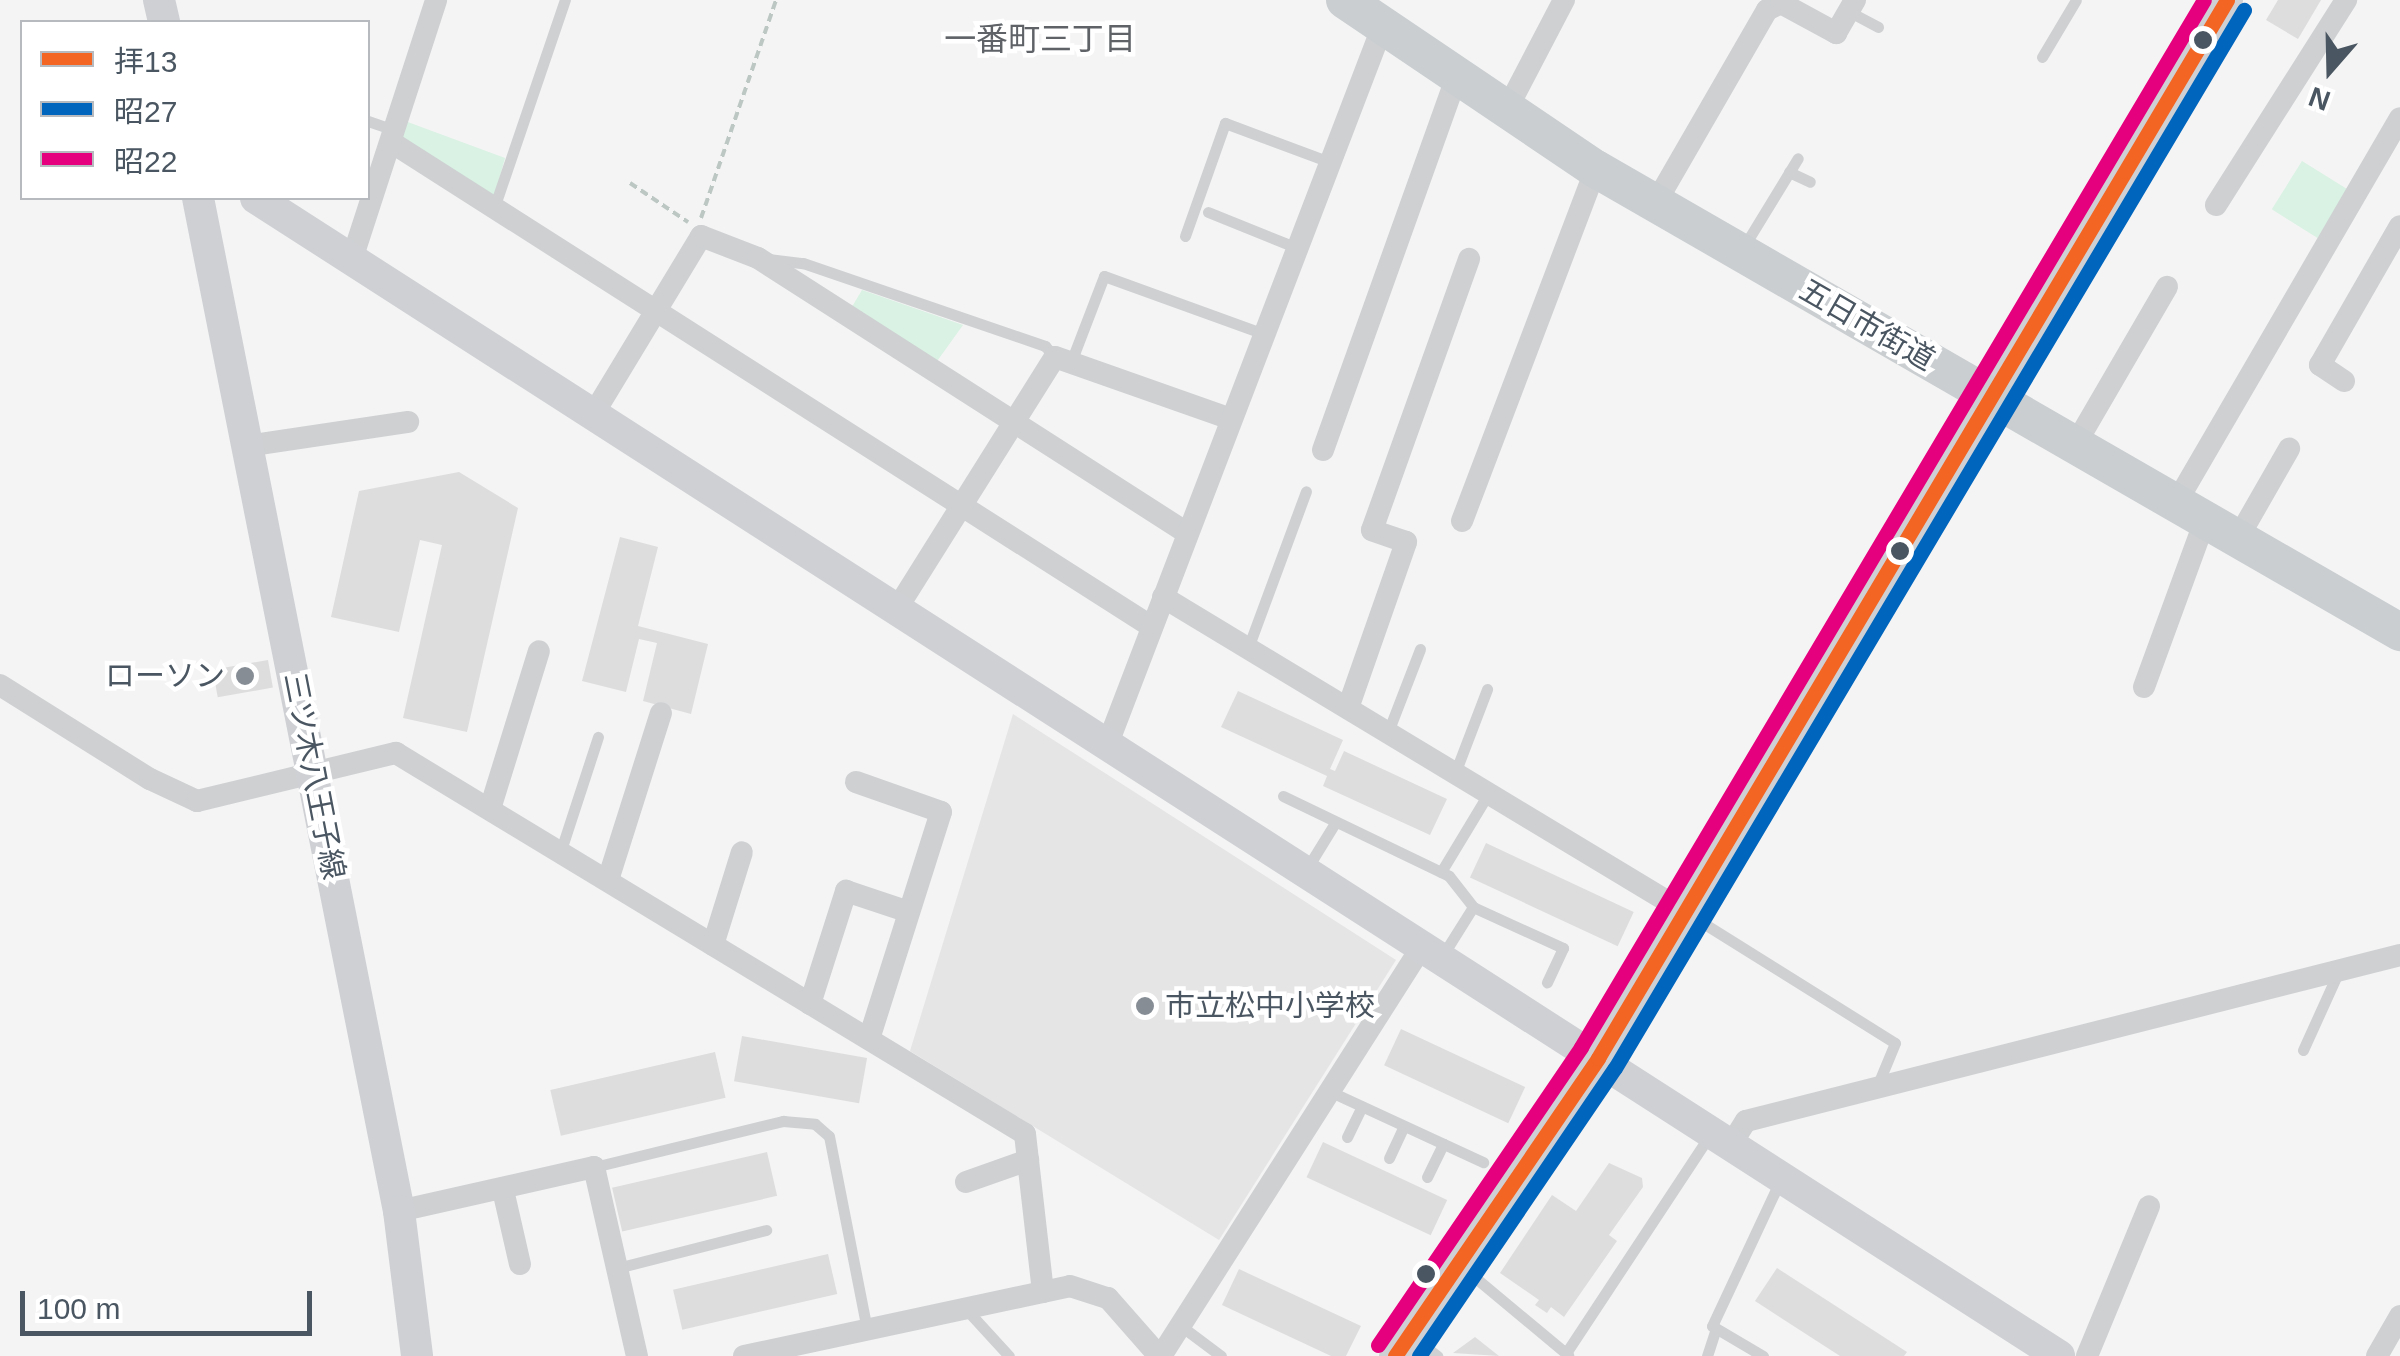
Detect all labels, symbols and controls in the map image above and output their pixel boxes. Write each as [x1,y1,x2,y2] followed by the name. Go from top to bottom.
[20,20,370,200] legend
[944,20,1136,58] district label: 一番町三丁目
[2280,20,2380,120] north arrow
[2193,30,2213,50] unlabelled marker
[114,45,177,78] text: 拝13
[2305,81,2334,117] text: N
[114,95,177,128] text: 昭27
[114,145,177,178] text: 昭22
[1793,272,1941,378] street label: 五日市街道
[1890,541,1910,561] unlabelled marker
[105,658,225,694] place label: ローソン
[234,665,256,687] marker: ローソン
[276,669,352,883] street label: 三ツ木八王子線
[1165,988,1375,1024] place label: 市立松中小学校
[1134,995,1156,1017] marker: 市立松中小学校
[1416,1264,1436,1284] unlabelled marker
[25,1271,318,1333] scale bar
[37,1292,120,1325] text: 100 m

